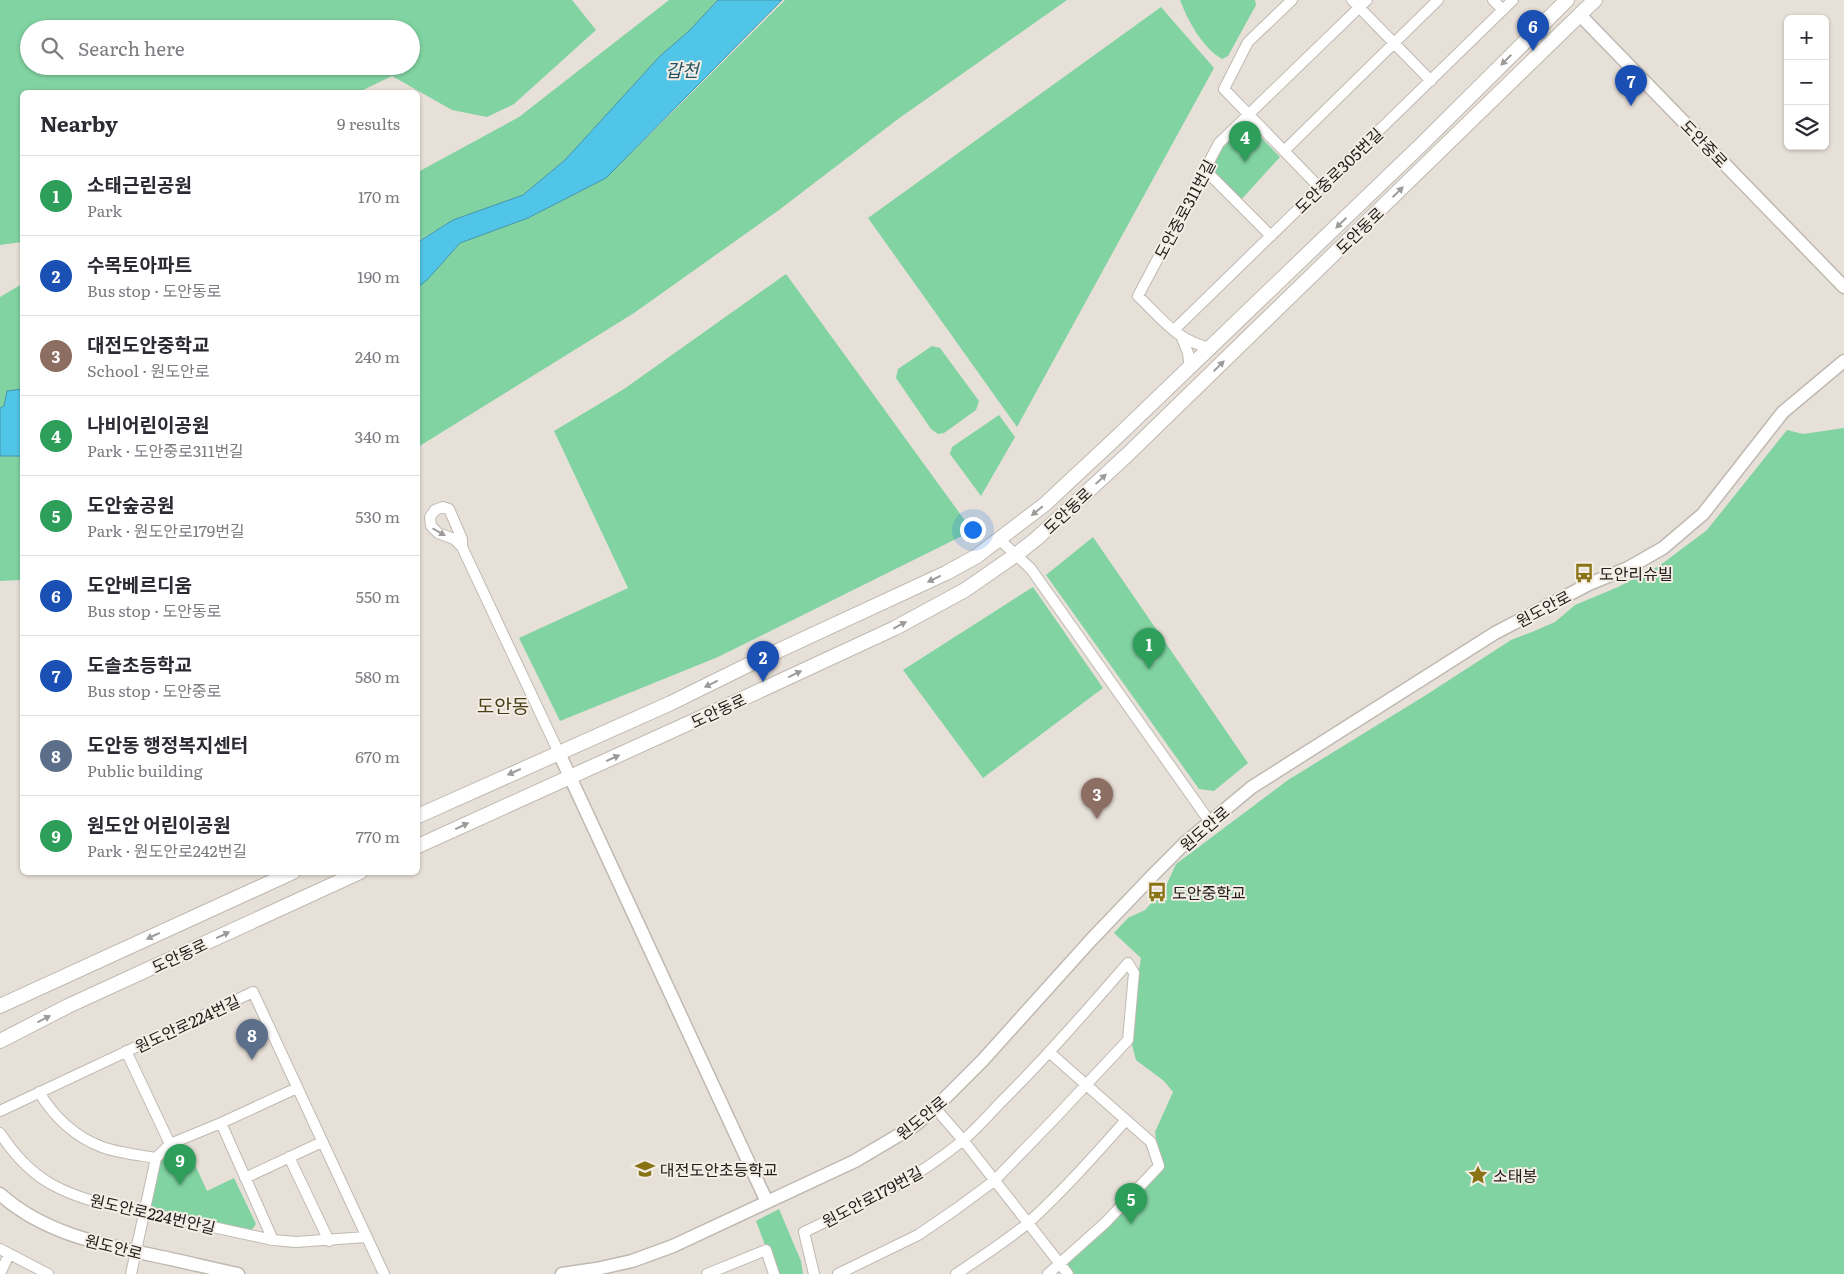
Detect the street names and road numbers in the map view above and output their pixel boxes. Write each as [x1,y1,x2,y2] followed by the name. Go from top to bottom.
[1676,113,1734,173] street label: 도안중로
[1289,122,1387,218] street label: 도안중로305번길
[1148,155,1220,263] street label: 도안중로311번길
[1329,201,1389,259] street label: 도안동로
[1037,481,1097,539] street label: 도안동로
[1511,583,1575,632] street label: 원도안로
[686,687,750,733] street label: 도안동로
[1174,799,1234,856] street label: 원도안로
[147,932,211,978] street label: 도안동로
[131,988,243,1058] street label: 원도안로224번길
[891,1089,952,1145] street label: 원도안로
[817,1159,927,1233] street label: 원도안로179번길
[88,1187,218,1239] street label: 원도안로224번안길
[83,1227,146,1265] street label: 원도안로

